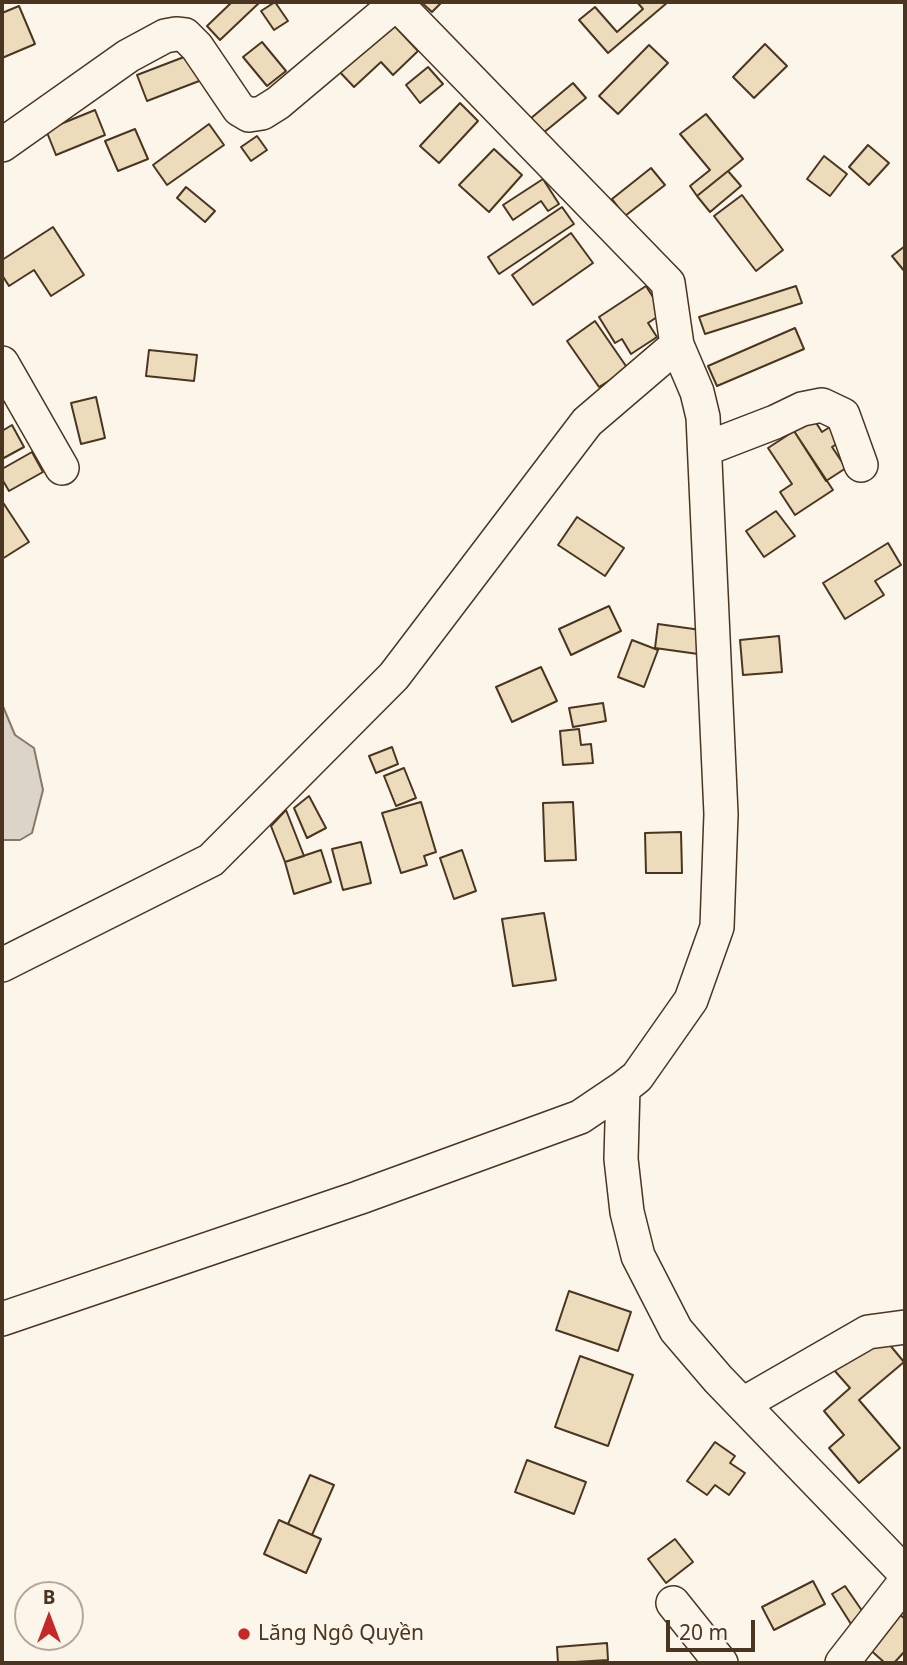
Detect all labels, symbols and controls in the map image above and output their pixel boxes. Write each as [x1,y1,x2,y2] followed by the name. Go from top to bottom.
[14,1581,84,1651] north arrow
[43,1584,55,1610] text: B
[669,1606,758,1650] scale bar
[679,1618,728,1646] text: 20 m
[258,1621,424,1647] place label: Lăng Ngô Quyền
[236,1626,252,1642] marker: Lăng Ngô Quyền

